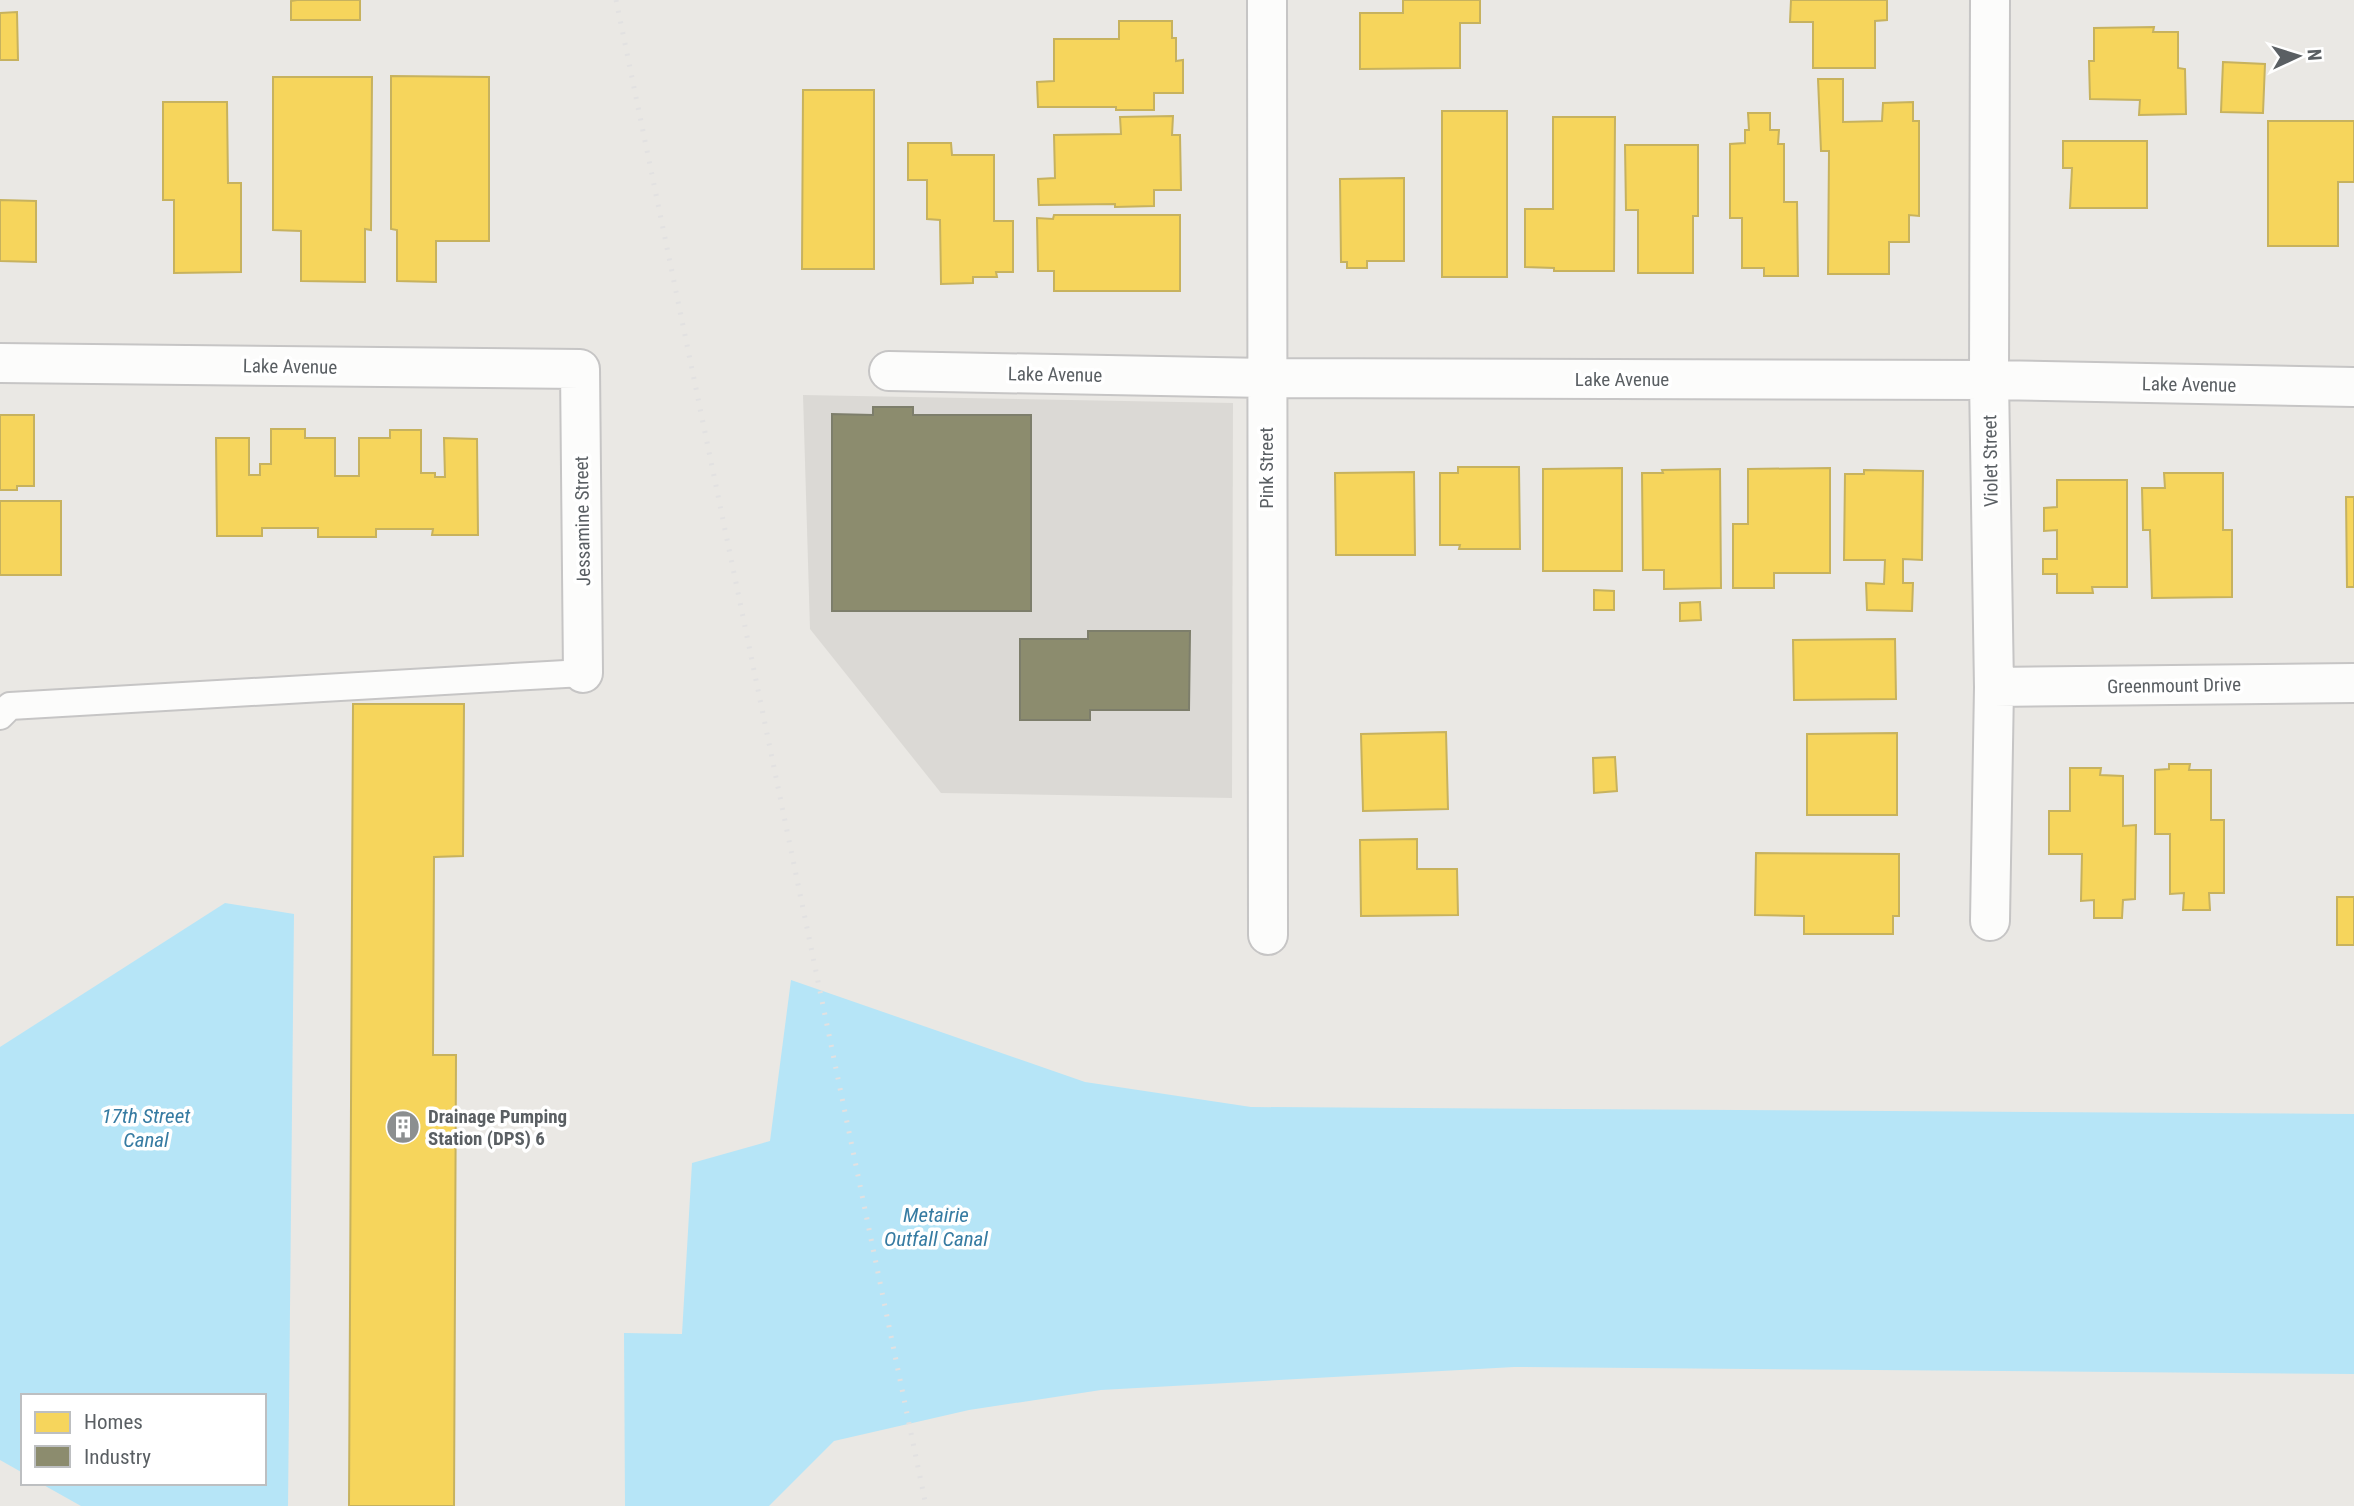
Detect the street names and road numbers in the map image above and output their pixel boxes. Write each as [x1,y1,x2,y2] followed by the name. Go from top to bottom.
[243,354,338,379] street label: Lake Avenue
[1008,362,1103,387] street label: Lake Avenue
[1575,368,1669,391] street label: Lake Avenue
[2142,372,2237,397] street label: Lake Avenue
[1978,415,2003,507] street label: Violet Street
[1255,427,1278,509] street label: Pink Street
[570,456,595,586] street label: Jessamine Street
[2107,673,2241,698] street label: Greenmount Drive

